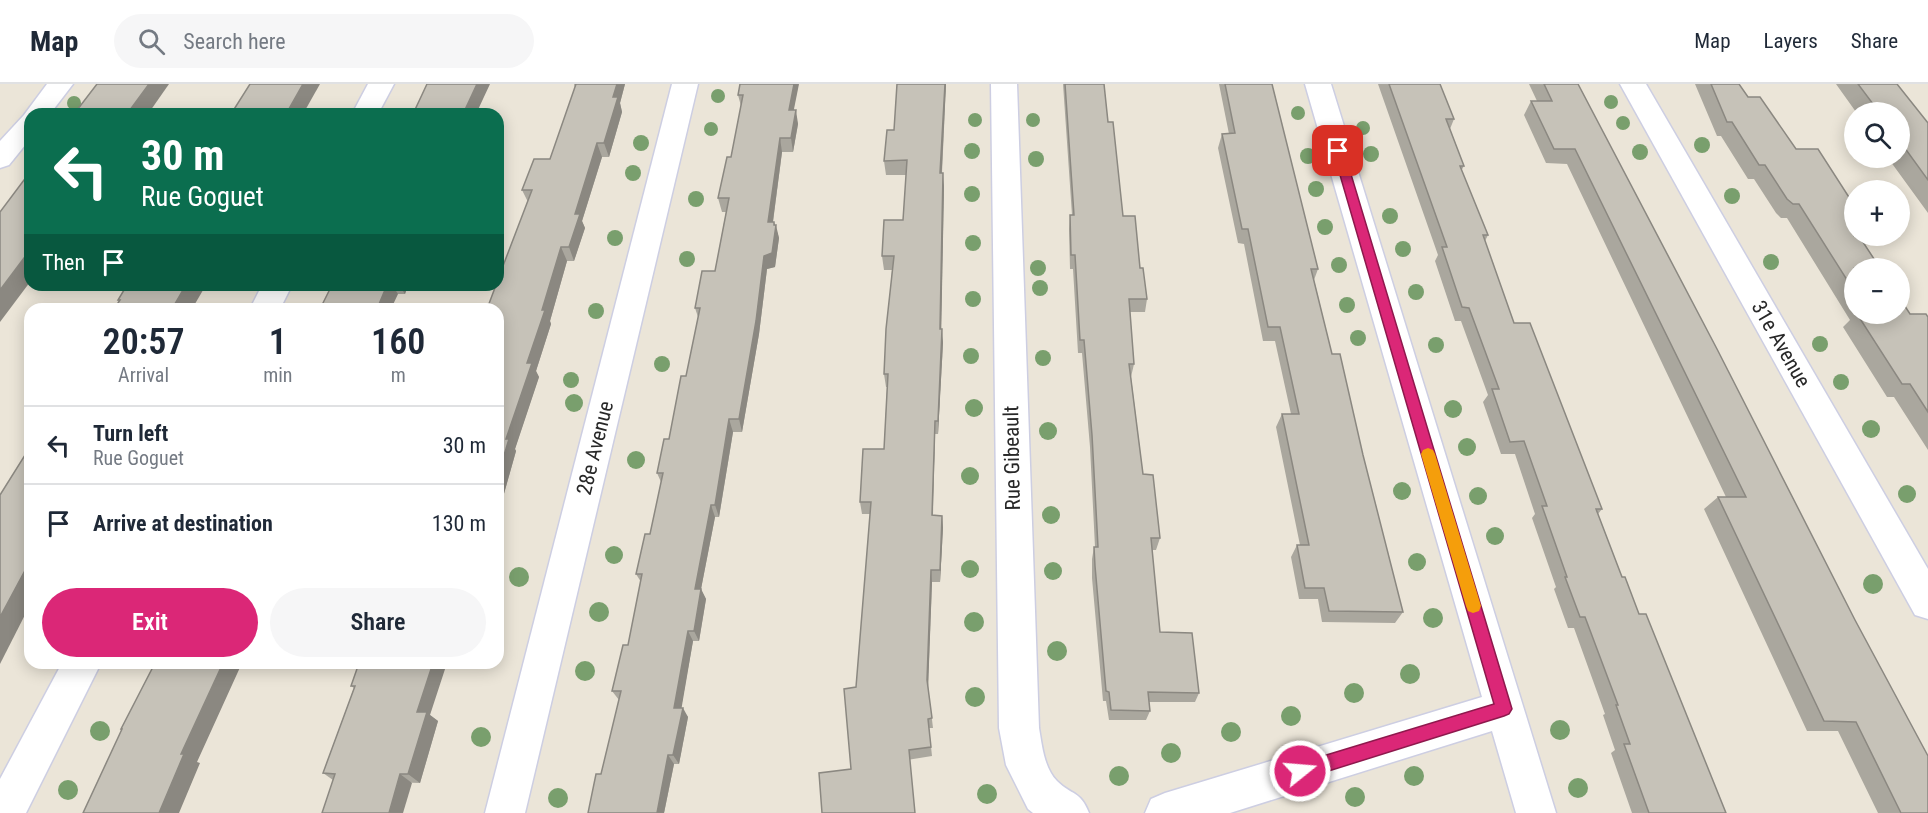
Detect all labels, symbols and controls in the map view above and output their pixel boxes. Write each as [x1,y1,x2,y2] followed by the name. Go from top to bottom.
[114,14,534,68] search box
[30,25,78,58] text: Map
[135,25,168,58] icon: search
[183,29,286,54] text: Search here
[1694,29,1731,53] text: Map
[1764,29,1818,53] text: Layers
[1851,29,1898,53] text: Share
[1844,102,1910,324] map controls
[1844,102,1910,168] button: search
[1312,125,1363,176] pin
[141,131,224,180] text: 30 m
[42,132,120,210] icon: left
[1321,134,1354,167] icon: arrive
[1844,180,1910,246] button: +
[141,181,264,213] text: Rue Goguet
[97,246,130,279] icon: arrive
[42,250,85,275] text: Then
[1844,258,1910,324] button: −
[1747,296,1815,392] street label: 31e Avenue
[103,321,185,363] text: 20:57
[269,321,287,363] text: 1
[371,321,425,363] text: 160
[118,363,169,387] text: Arrival
[263,363,292,387] text: min
[391,363,406,387] text: m
[572,398,618,497] street label: 28e Avenue
[999,405,1025,511] street label: Rue Gibeault
[93,421,168,446] text: Turn left
[42,429,75,462] icon: left
[443,433,486,458] text: 30 m
[93,446,184,470] text: Rue Goguet
[42,507,75,540] icon: arrive
[93,511,273,536] text: Arrive at destination
[432,511,486,536] text: 130 m
[42,588,258,657] button: Exit
[270,588,486,657] button: Share
[1268,739,1332,803] position arrow

